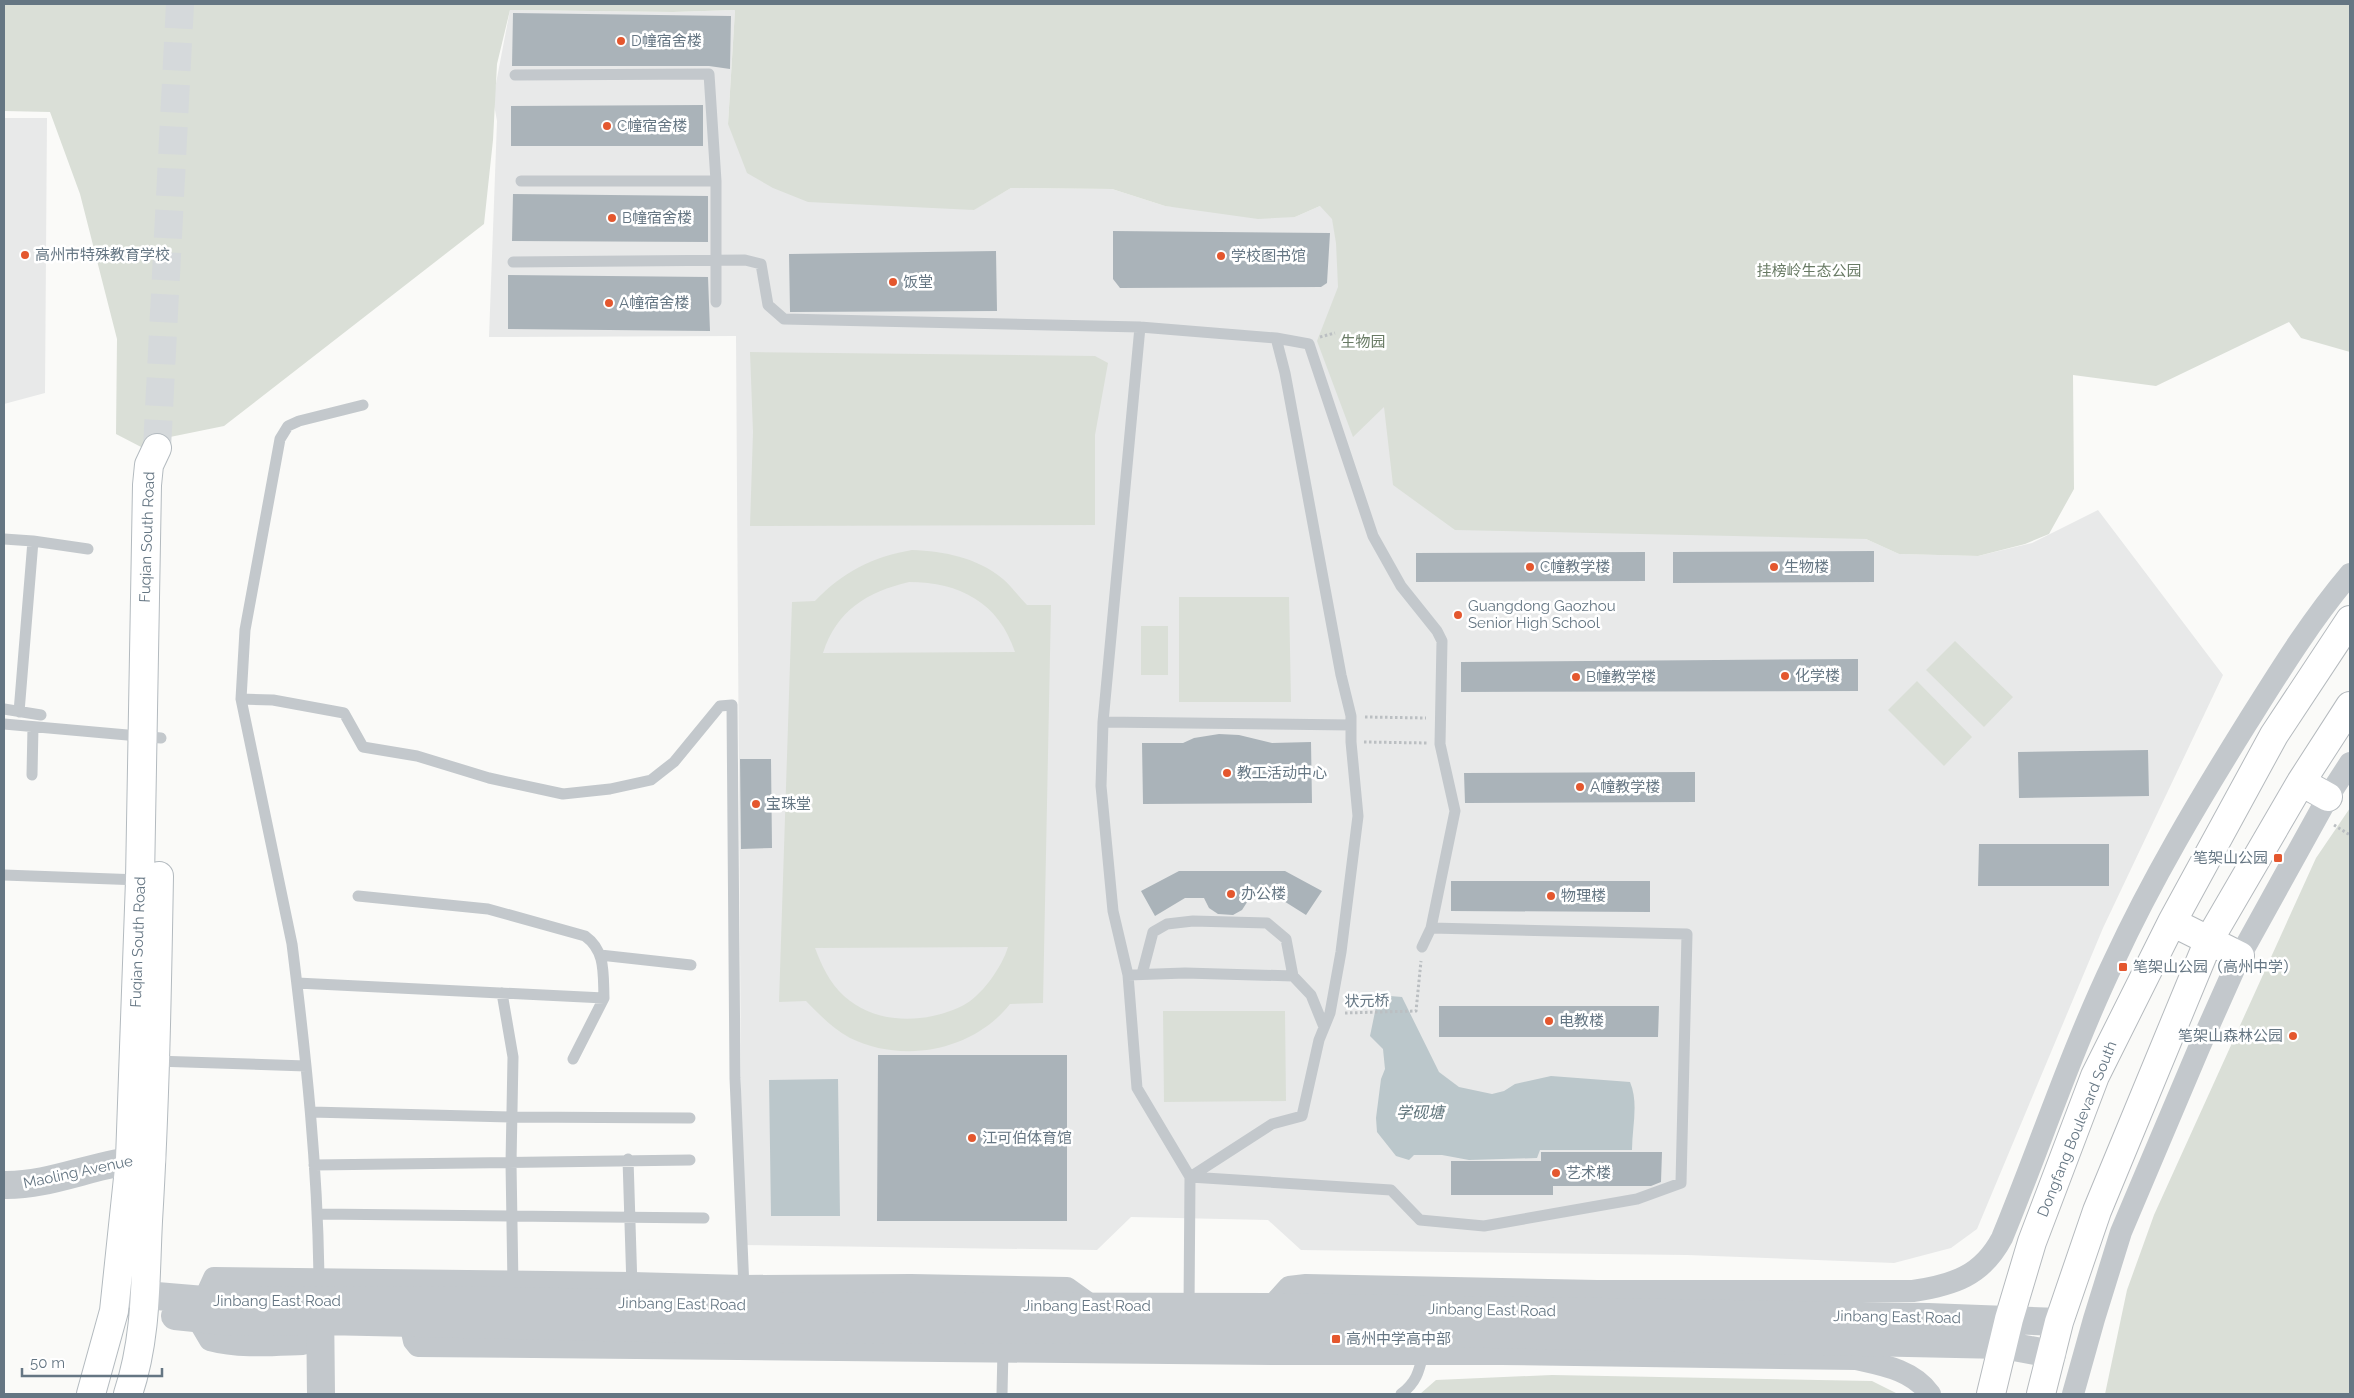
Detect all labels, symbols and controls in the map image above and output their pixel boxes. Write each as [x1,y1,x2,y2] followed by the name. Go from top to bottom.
[631,32,702,50] place label: D幢宿舍楼
[615,35,627,47] marker: D幢宿舍楼
[617,117,687,135] place label: C幢宿舍楼
[601,120,613,132] marker: C幢宿舍楼
[622,209,692,227] place label: B幢宿舍楼
[606,212,618,224] marker: B幢宿舍楼
[35,246,170,264] place label: 高州市特殊教育学校
[1231,247,1306,265] place label: 学校图书馆
[19,249,31,261] marker: 高州市特殊教育学校
[1215,250,1227,262] marker: 学校图书馆
[1756,262,1862,280] park label: 挂榜岭生态公园
[903,273,933,291] place label: 饭堂
[887,276,899,288] marker: 饭堂
[619,294,689,312] place label: A幢宿舍楼
[603,297,615,309] marker: A幢宿舍楼
[1340,333,1386,351] park label: 生物园
[136,471,158,603] street label: Fuqian South Road
[1540,558,1610,576] place label: C幢教学楼
[1784,558,1829,576] place label: 生物楼
[1524,561,1536,573] marker: C幢教学楼
[1768,561,1780,573] marker: 生物楼
[1468,597,1616,632] place label: Guangdong Gaozhou Senior High School
[1452,609,1464,621] marker: Guangdong Gaozhou Senior High School
[1795,667,1840,685] place label: 化学楼
[1586,668,1656,686] place label: B幢教学楼
[1779,670,1791,682] marker: 化学楼
[1570,671,1582,683] marker: B幢教学楼
[1237,764,1327,782] place label: 教工活动中心
[1221,767,1233,779] marker: 教工活动中心
[1590,778,1660,796] place label: A幢教学楼
[1574,781,1586,793] marker: A幢教学楼
[766,795,811,813] place label: 宝珠堂
[750,798,762,810] marker: 宝珠堂
[2193,849,2268,867] place label: 笔架山公园
[2272,852,2284,864] marker: 笔架山公园
[127,876,149,1008] street label: Fuqian South Road
[1241,885,1286,903] place label: 办公楼
[1561,887,1606,905] place label: 物理楼
[1225,888,1237,900] marker: 办公楼
[1545,890,1557,902] marker: 物理楼
[2133,958,2298,976] place label: 笔架山公园（高州中学）
[2117,961,2129,973] marker: 笔架山公园（高州中学）
[1344,992,1390,1010] street label: 状元桥
[1559,1012,1604,1030] place label: 电教楼
[1543,1015,1555,1027] marker: 电教楼
[2178,1027,2283,1045] place label: 笔架山森林公园
[2287,1030,2299,1042] marker: 笔架山森林公园
[2033,1038,2121,1220] street label: Dongfang Boulevard South
[1396,1103,1447,1122] water label: 学砚塘
[982,1129,1072,1147] place label: 江可伯体育馆
[966,1132,978,1144] marker: 江可伯体育馆
[22,1152,135,1192] street label: Maoling Avenue
[1566,1164,1611,1182] place label: 艺术楼
[1550,1167,1562,1179] marker: 艺术楼
[213,1292,341,1310] street label: Jinbang East Road
[618,1294,746,1314] street label: Jinbang East Road
[1023,1297,1151,1315] street label: Jinbang East Road
[1428,1300,1556,1320] street label: Jinbang East Road
[1833,1307,1961,1327] street label: Jinbang East Road
[1346,1330,1451,1348] place label: 高州中学高中部
[1330,1333,1342,1345] marker: 高州中学高中部
[22,1346,162,1378] scale bar
[30,1354,65,1372] text: 50 m

